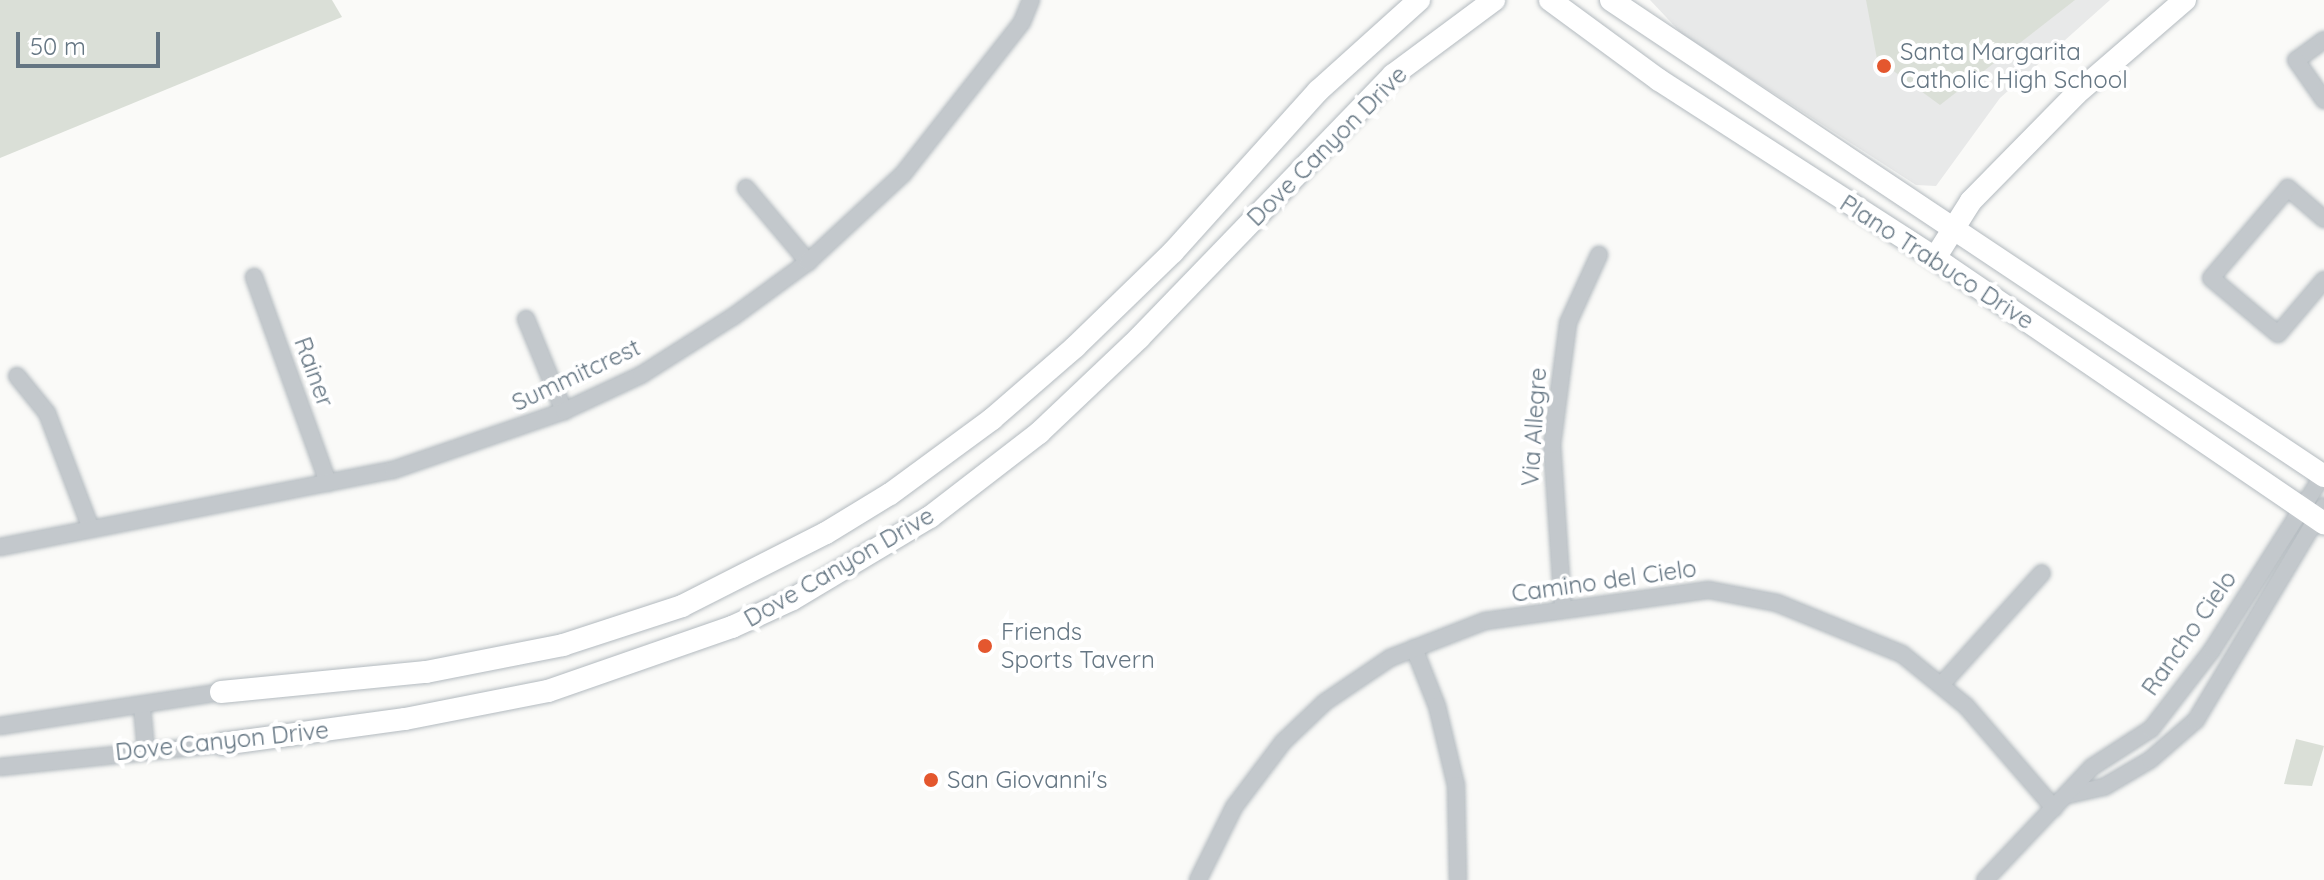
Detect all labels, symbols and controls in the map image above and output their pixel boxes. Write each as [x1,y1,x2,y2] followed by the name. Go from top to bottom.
[20,16,164,66] scale bar
[30,31,86,61] text: 50 m
[1900,38,2128,94] place label: Santa Margarita Catholic High School
[1875,57,1893,75] marker: Santa Margarita Catholic High School
[1241,60,1413,232] street label: Dove Canyon Drive
[1835,189,2039,335] street label: Plano Trabuco Drive
[288,333,340,411] street label: Rainer
[507,333,645,417] street label: Summitcrest
[1515,367,1553,487] street label: Via Allegre
[739,501,939,633] street label: Dove Canyon Drive
[1510,554,1698,608] street label: Camino del Cielo
[2135,565,2243,701] street label: Rancho Cielo
[1001,618,1155,674] place label: Friends Sports Tavern
[976,637,994,655] marker: Friends Sports Tavern
[114,715,330,767] street label: Dove Canyon Drive
[947,766,1108,794] place label: San Giovanni's
[922,771,940,789] marker: San Giovanni's

